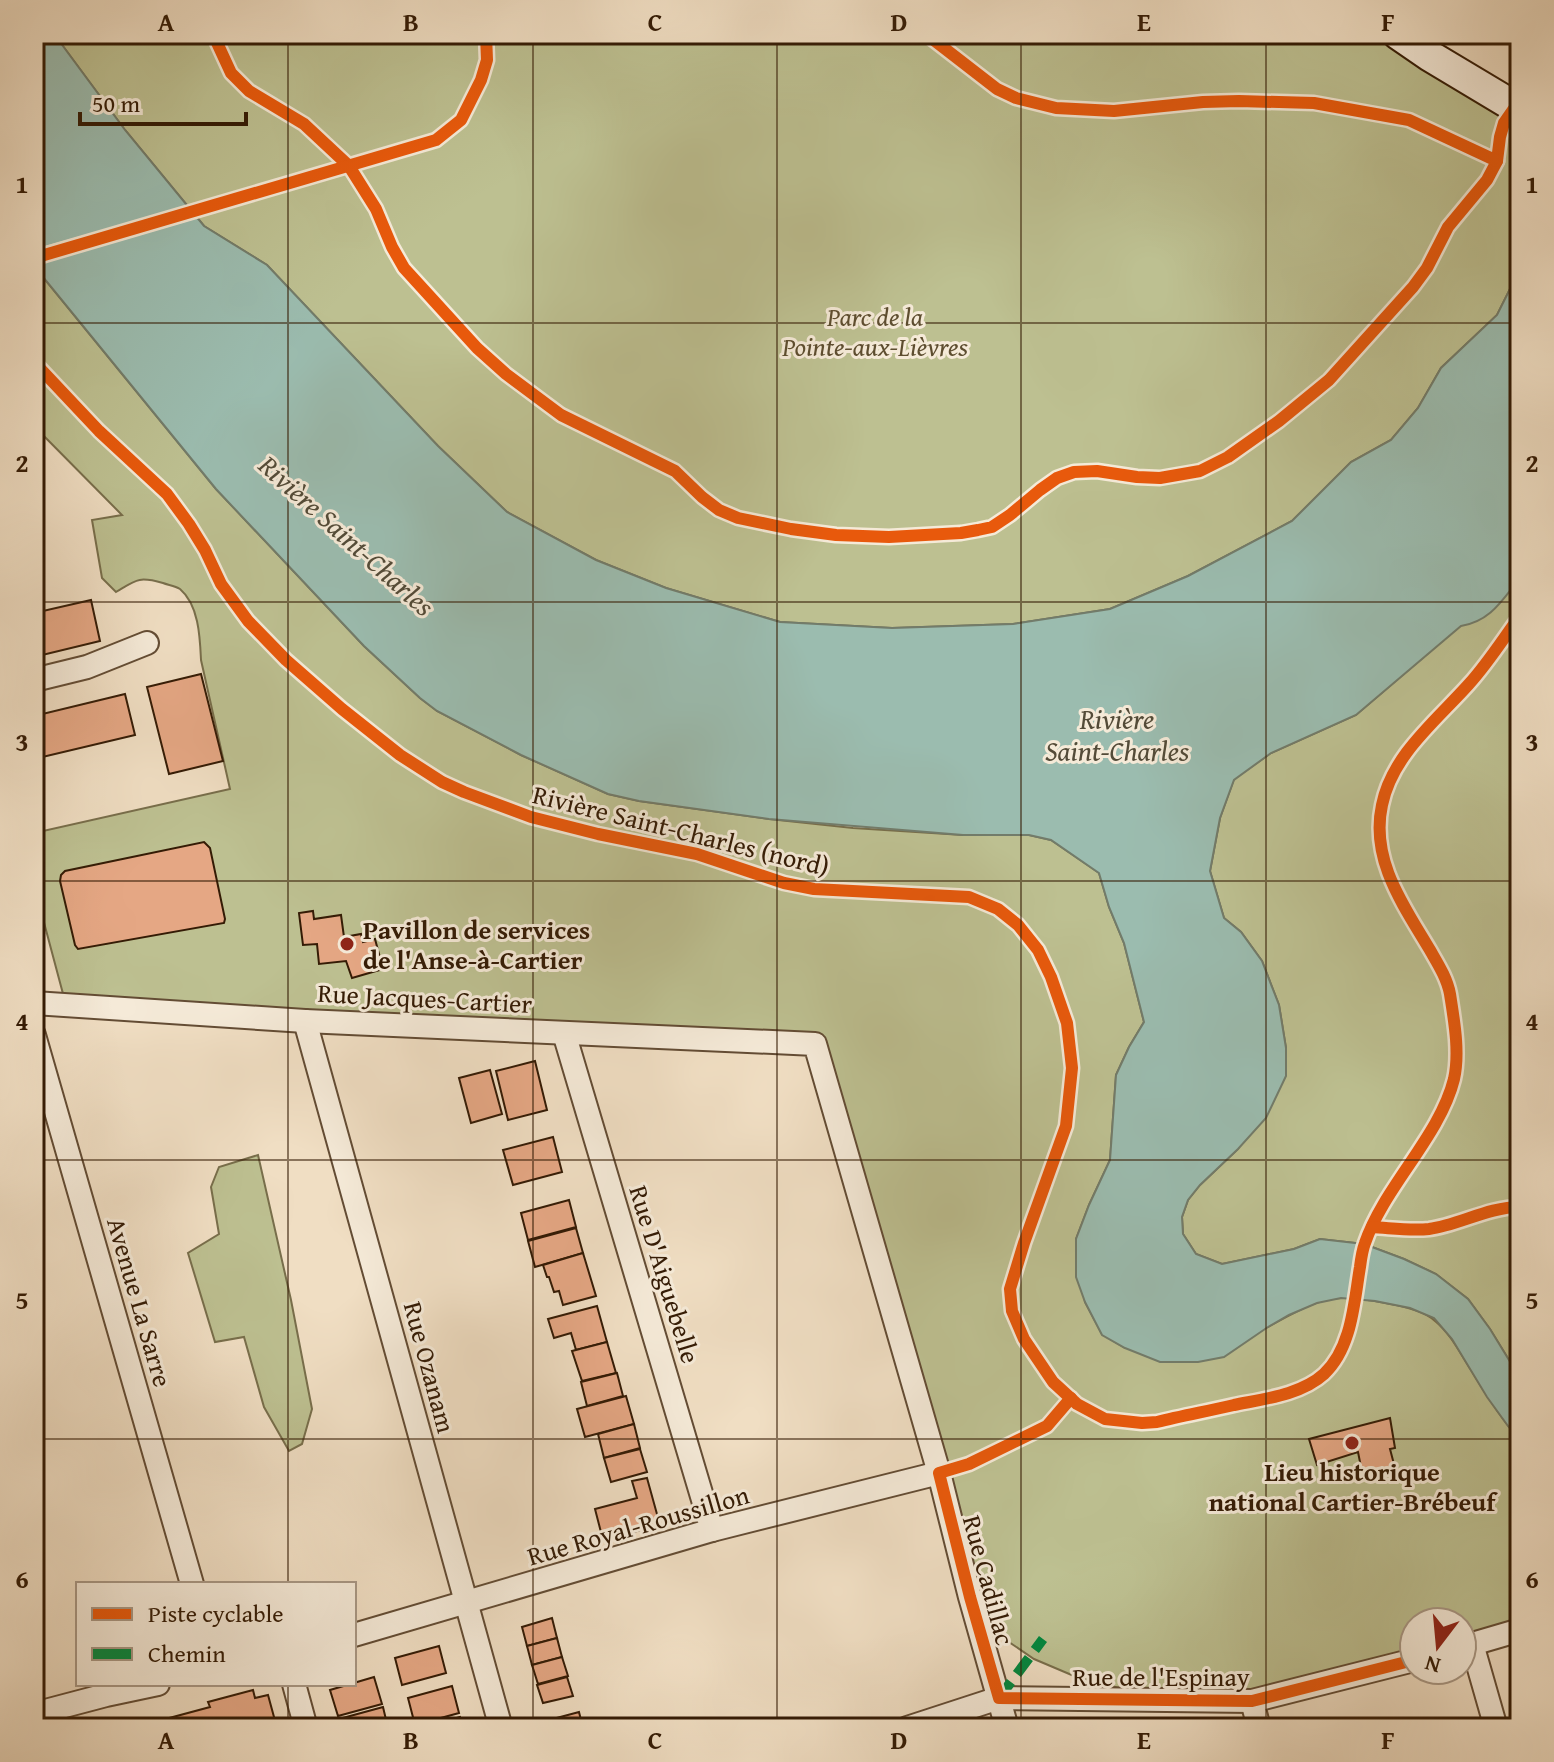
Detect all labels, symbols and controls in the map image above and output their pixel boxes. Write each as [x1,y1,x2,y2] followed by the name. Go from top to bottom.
[158,2,175,41] text: A
[403,2,419,41] text: B
[648,2,662,41] text: C
[891,2,907,41] text: D
[1137,2,1151,41] text: E
[1381,2,1395,41] text: F
[80,76,246,126] scale bar
[92,86,140,121] text: 50 m
[15,164,29,203] text: 1
[1525,164,1539,203] text: 1
[781,297,969,366] park label: Parc de la Pointe-aux-Lièvres
[15,443,29,482] text: 2
[1525,443,1539,482] text: 2
[249,444,444,625] water label: Rivière Saint-Charles
[1045,698,1189,771] water label: Rivière Saint-Charles
[15,722,29,761] text: 3
[1525,722,1539,761] text: 3
[529,774,833,886] street label: Rivière Saint-Charles (nord)
[363,910,590,979] place label: Pavillon de services de l'Anse-à-Cartier
[338,935,356,953] marker: Pavillon de services de l'Anse-à-Cartier
[317,973,533,1023] street label: Rue Jacques-Cartier
[15,1001,29,1040] text: 4
[1525,1001,1539,1040] text: 4
[619,1180,711,1368] street label: Rue D'Aiguebelle
[97,1213,183,1391] street label: Avenue La Sarre
[15,1280,29,1319] text: 5
[1525,1280,1539,1319] text: 5
[394,1297,466,1437] street label: Rue Ozanam
[1343,1434,1361,1452] marker: Lieu historique national Cartier-Brébeuf
[1209,1452,1498,1521] place label: Lieu historique national Cartier-Brébeuf
[523,1475,754,1575] street label: Rue Royal-Roussillon
[953,1511,1025,1649] street label: Rue Cadillac
[15,1559,29,1598] text: 6
[1525,1559,1539,1598] text: 6
[76,1582,356,1686] legend
[148,1596,284,1631] text: Piste cyclable
[1398,1606,1478,1686] north arrow
[148,1636,226,1671] text: Chemin
[1421,1648,1444,1683] text: N
[1072,1657,1250,1696] street label: Rue de l'Espinay
[158,1720,175,1759] text: A
[403,1720,419,1759] text: B
[648,1720,662,1759] text: C
[891,1720,907,1759] text: D
[1137,1720,1151,1759] text: E
[1381,1720,1395,1759] text: F

